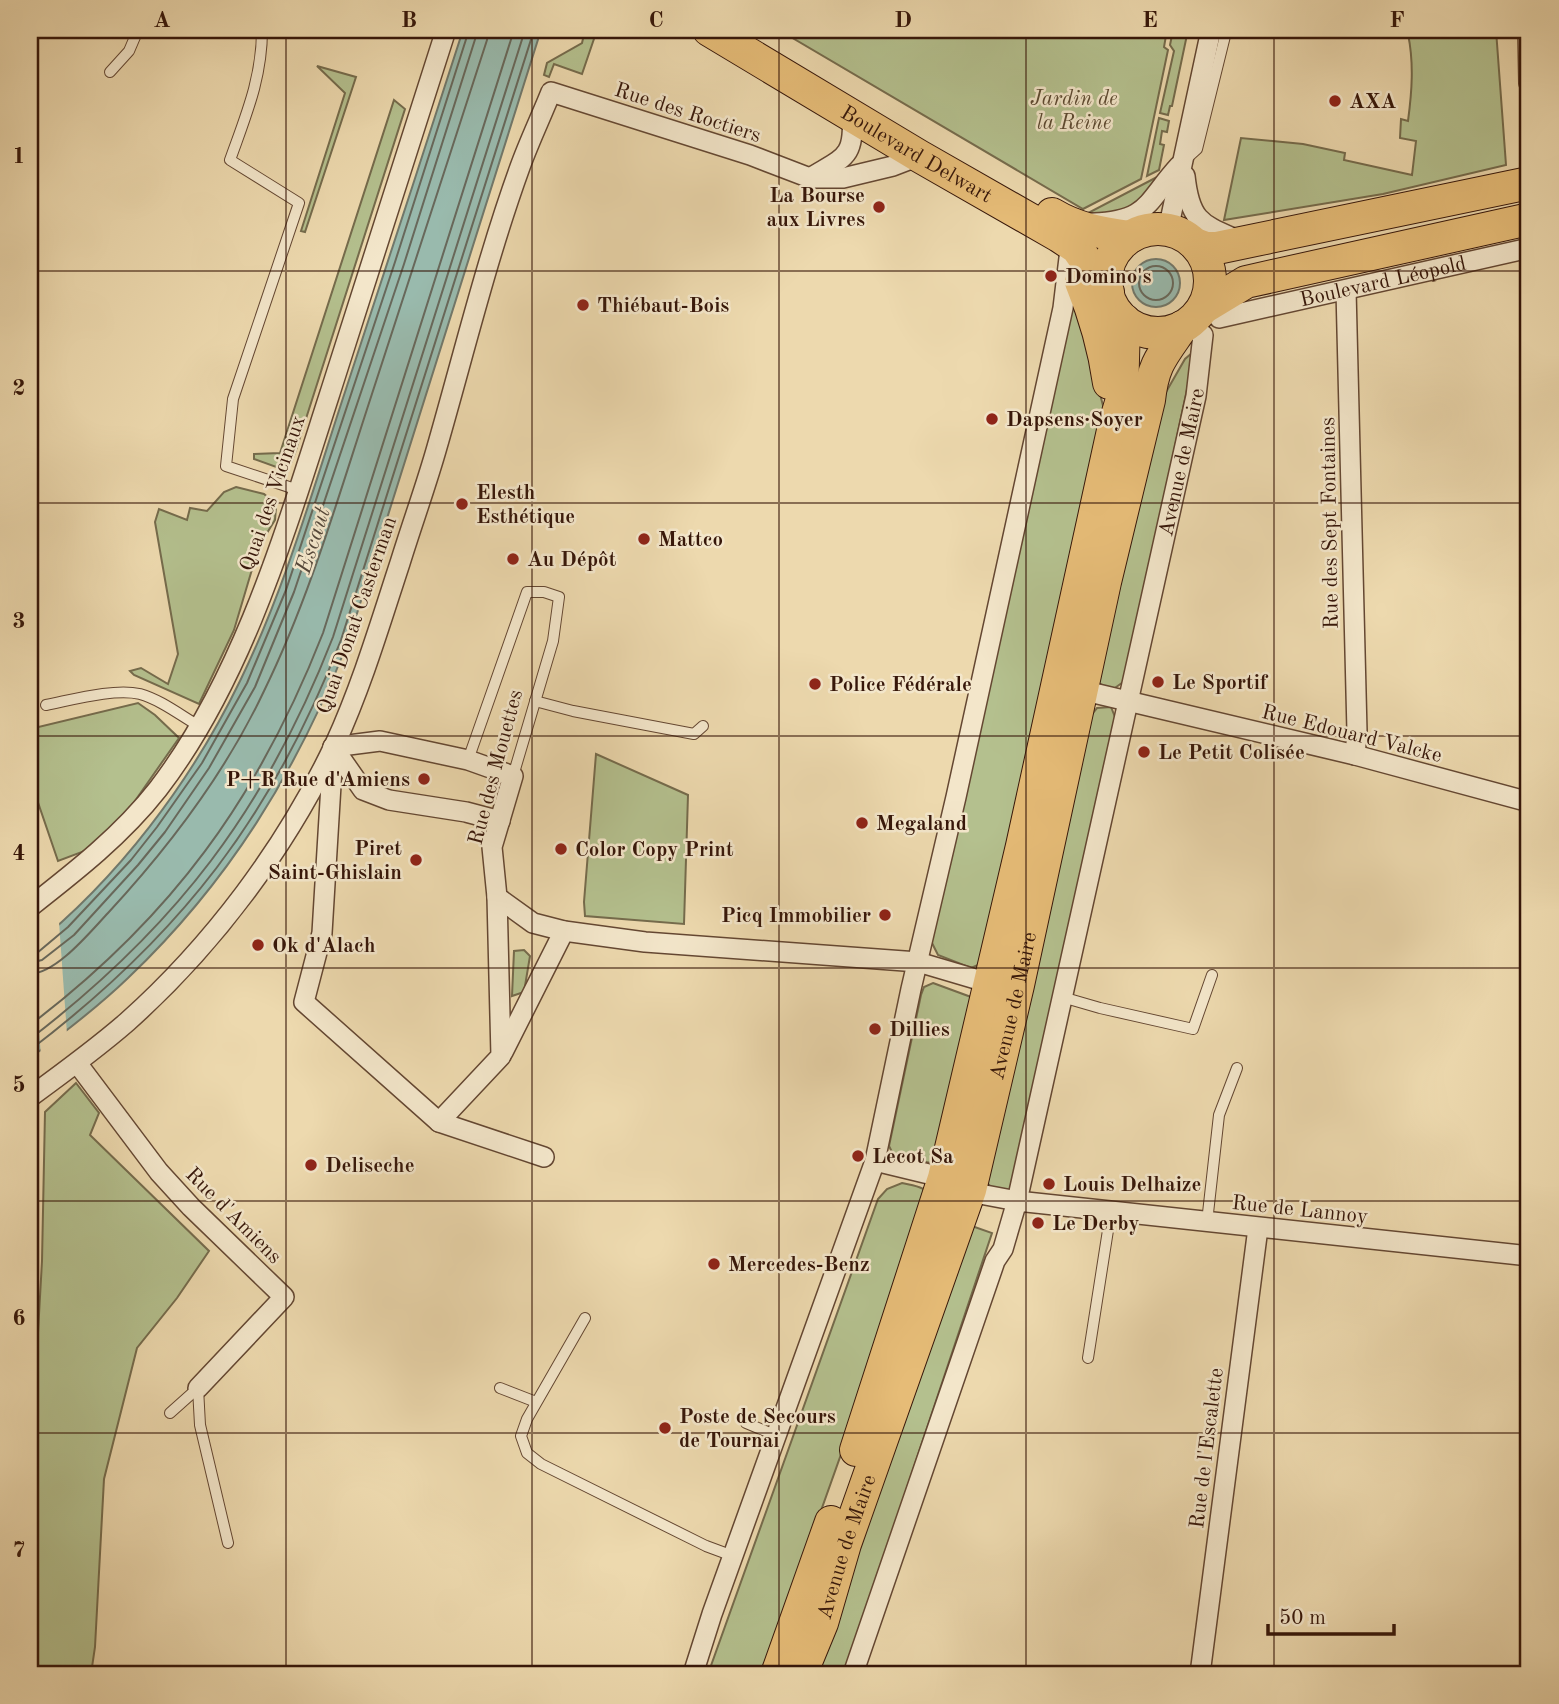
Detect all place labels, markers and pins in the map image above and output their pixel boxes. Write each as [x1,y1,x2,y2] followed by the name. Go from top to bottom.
[1349,92,1397,113] place label: AXA
[1327,93,1343,109] marker: AXA
[767,186,865,231] place label: La Bourse aux Livres
[871,199,887,215] marker: La Bourse aux Livres
[1065,267,1151,288] place label: Domino's
[1043,268,1059,284] marker: Domino's
[597,296,729,317] place label: Thiébaut-Bois
[575,297,591,313] marker: Thiébaut-Bois
[1006,410,1143,431] place label: Dapsens·Soyer
[984,411,1000,427] marker: Dapsens·Soyer
[476,483,575,528] place label: Elesth Esthétique
[454,496,470,512] marker: Elesth Esthétique
[658,530,723,551] place label: Mattco
[636,531,652,547] marker: Mattco
[527,550,617,571] place label: Au Dépôt
[505,551,521,567] marker: Au Dépôt
[1172,673,1269,694] place label: Le Sportif
[1150,674,1166,690] marker: Le Sportif
[829,675,972,696] place label: Police Fédérale
[807,676,823,692] marker: Police Fédérale
[1158,743,1305,764] place label: Le Petit Colisée
[1136,744,1152,760] marker: Le Petit Colisée
[226,770,410,791] place label: P+R Rue d'Amiens
[416,771,432,787] marker: P+R Rue d'Amiens
[876,814,967,835] place label: Megaland
[854,815,870,831] marker: Megaland
[268,839,402,884] place label: Piret Saint-Ghislain
[575,840,734,861] place label: Color Copy Print
[553,841,569,857] marker: Color Copy Print
[408,852,424,868] marker: Piret Saint-Ghislain
[721,906,871,927] place label: Picq Immobilier
[877,907,893,923] marker: Picq Immobilier
[272,936,376,957] place label: Ok d'Alach
[250,937,266,953] marker: Ok d'Alach
[889,1020,950,1041] place label: Dillies
[867,1021,883,1037] marker: Dillies
[872,1147,954,1168] place label: Lecot Sa
[850,1148,866,1164] marker: Lecot Sa
[325,1156,415,1177] place label: Deliseche
[303,1157,319,1173] marker: Deliseche
[1063,1175,1201,1196] place label: Louis Delhaize
[1041,1176,1057,1192] marker: Louis Delhaize
[1052,1214,1140,1235] place label: Le Derby
[1030,1215,1046,1231] marker: Le Derby
[728,1255,870,1276] place label: Mercedes-Benz
[706,1256,722,1272] marker: Mercedes-Benz
[679,1407,836,1452] place label: Poste de Secours de Tournai
[657,1420,673,1436] marker: Poste de Secours de Tournai

